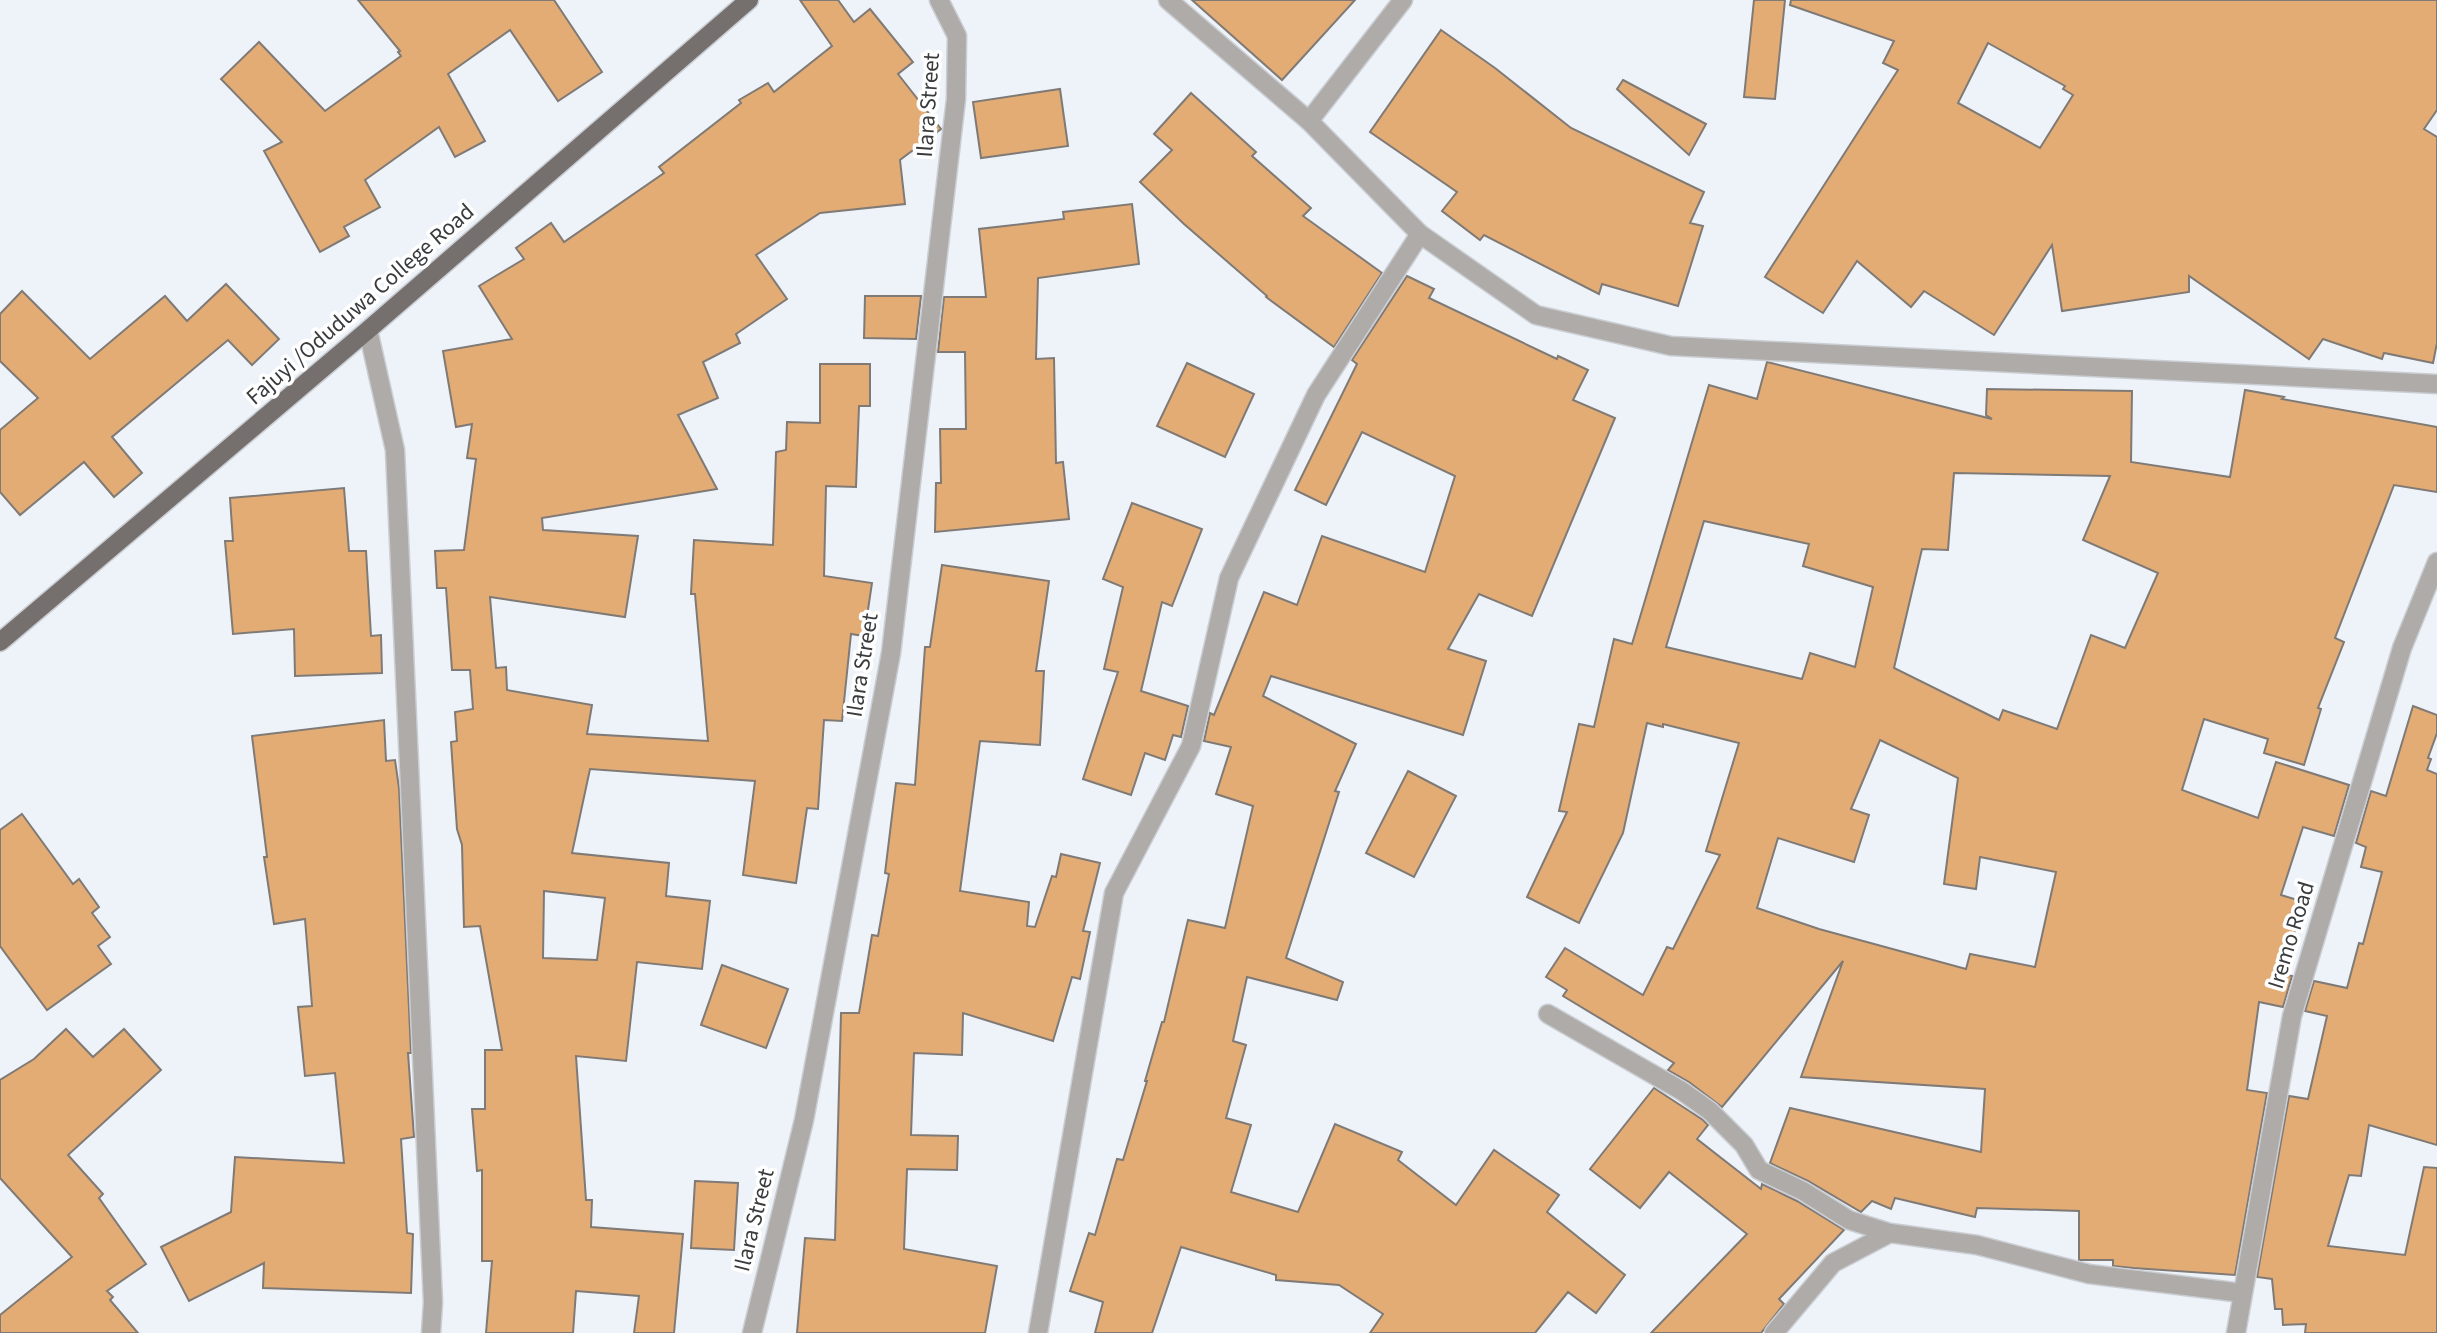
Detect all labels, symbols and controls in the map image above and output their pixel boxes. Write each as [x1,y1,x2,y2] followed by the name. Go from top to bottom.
[908,51,948,158] street label: Ilara Street
[239,196,481,412] street label: Fajuyi /Oduduwa College Road
[838,610,887,719] street label: Ilara Street
[2259,877,2323,993] street label: Iremo Road
[725,1165,783,1275] street label: Ilara Street

